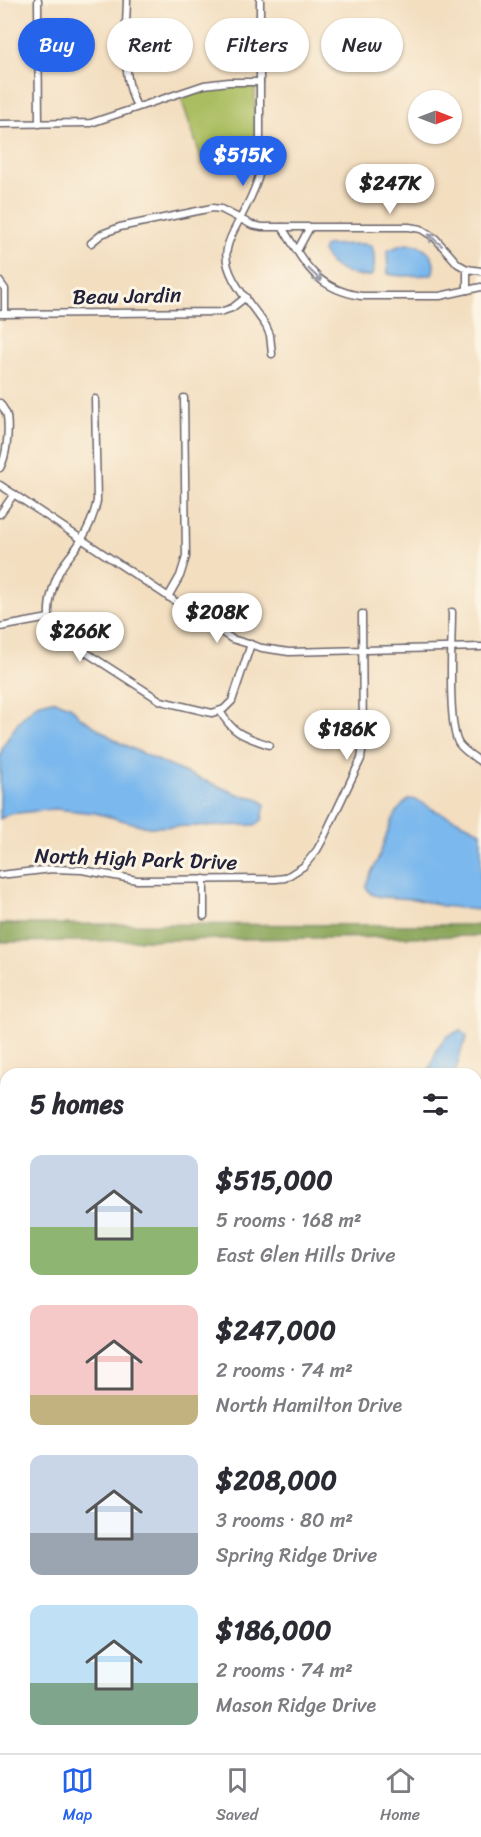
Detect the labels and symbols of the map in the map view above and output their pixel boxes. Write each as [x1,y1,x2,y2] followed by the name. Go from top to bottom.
[408,90,462,144] north arrow
[201,136,285,187] pin: $515K
[348,164,432,215] pin: $247K
[427,233,443,246] one-way arrow
[308,267,323,282] one-way arrow
[72,276,182,316] street label: Beau Jardin
[175,593,259,644] pin: $208K
[38,612,122,663] pin: $266K
[305,710,389,761] pin: $186K
[34,836,238,882] street label: North High Park Drive

